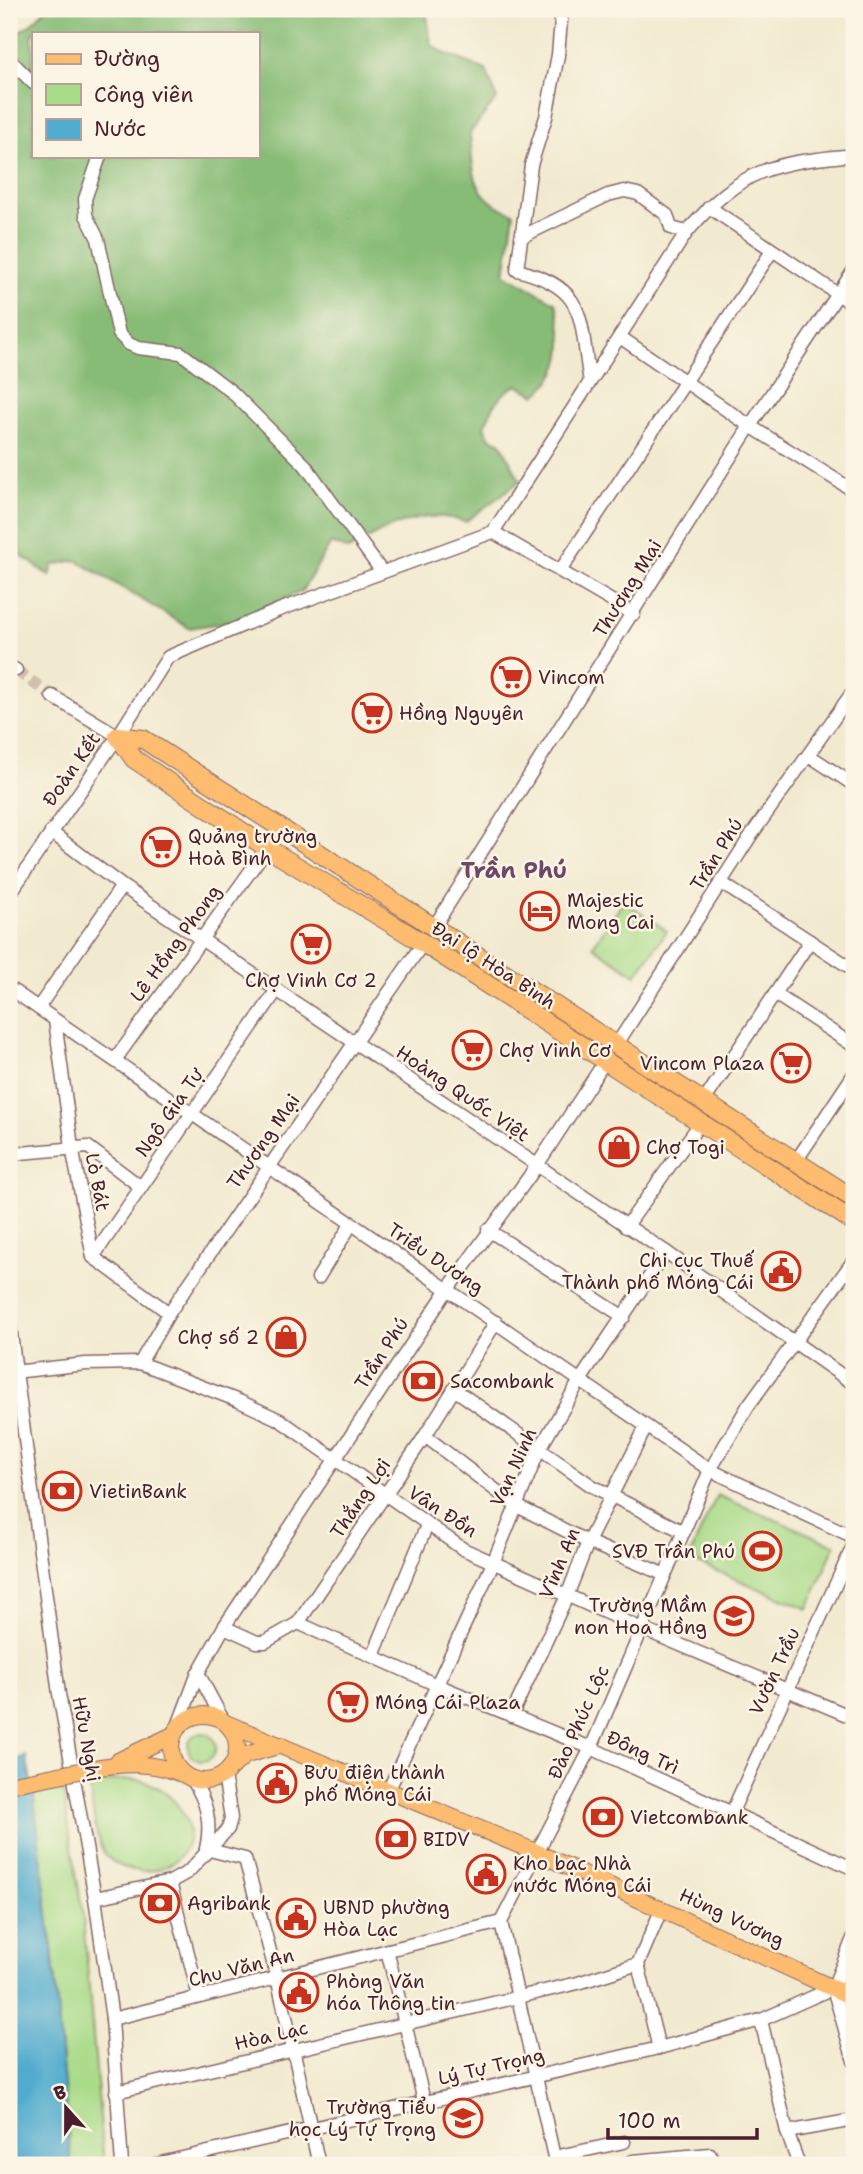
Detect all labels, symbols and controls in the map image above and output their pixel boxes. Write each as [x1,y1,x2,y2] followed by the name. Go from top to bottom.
[32,32,259,158] legend
[94,45,160,73] text: Đường
[94,81,193,109] text: Công viên
[94,115,146,143] text: Nước
[587,534,667,642] street label: Thương Mại
[490,656,532,698] supermarket icon: Vincom
[538,665,605,690] place label: Vincom
[351,692,393,734] supermarket icon: Hồng Nguyên
[399,701,524,726] place label: Hồng Nguyên
[37,727,106,811] street label: Đoàn Kết
[684,813,748,895] street label: Trần Phú
[188,824,317,871] place label: Quảng trường Hoà Bình
[140,826,182,868] supermarket icon: Quảng trường Hoà Bình
[461,855,567,885] district label: Trần Phú
[124,880,226,1007] street label: Lê Hồng Phong
[567,888,655,935] place label: Majestic Mong Cai
[519,890,561,932] hotel icon: Majestic Mong Cai
[427,916,561,1015] street label: Đại lộ Hòa Bình
[290,923,332,965] supermarket icon: Chợ Vinh Cơ 2
[245,968,377,993] place label: Chợ Vinh Cơ 2
[451,1029,493,1071] supermarket icon: Chợ Vinh Cơ
[499,1038,611,1063] place label: Chợ Vinh Cơ
[391,1040,534,1147] street label: Hoàng Quốc Việt
[770,1042,812,1084] supermarket icon: Vincom Plaza
[640,1051,764,1076] place label: Vincom Plaza
[129,1062,210,1162] street label: Ngô Gia Tự
[221,1089,306,1194] street label: Thương Mại
[598,1126,640,1168] shop icon: Chợ Togi
[646,1135,725,1160] place label: Chợ Togi
[80,1151,115,1213] street label: Lò Bát
[383,1217,489,1300] street label: Triều Dương
[562,1248,754,1295] place label: Chi cục Thuế Thành phố Móng Cái
[760,1250,802,1292] public building icon: Chi cục Thuế Thành phố Móng Cái
[349,1313,414,1394] street label: Trần Phú
[265,1316,307,1358] shop icon: Chợ số 2
[178,1325,259,1350] place label: Chợ số 2
[402,1360,444,1402] bank icon: Sacombank
[450,1369,555,1394] place label: Sacombank
[484,1424,543,1511] street label: Vạn Ninh
[325,1454,396,1543] street label: Thắng Lợi
[41,1470,83,1512] bank icon: VietinBank
[89,1479,187,1504] place label: VietinBank
[403,1480,482,1543] street label: Vân Đồn
[533,1524,586,1603] street label: Vĩnh An
[741,1530,783,1572] sports icon: SVĐ Trần Phú
[612,1539,735,1564] place label: SVĐ Trần Phú
[574,1593,707,1640] place label: Trường Mầm non Hoa Hồng
[713,1595,755,1637] school or university icon: Trường Mầm non Hoa Hồng
[743,1623,806,1719] street label: Vườn Trầu
[542,1661,615,1783] street label: Đào Phúc Lộc
[327,1681,369,1723] supermarket icon: Móng Cái Plaza
[375,1690,521,1715] place label: Móng Cái Plaza
[67,1694,106,1784] street label: Hữu Nghị
[602,1725,683,1780] street label: Đông Trì
[304,1760,445,1807] place label: Bưu điện thành phố Móng Cái
[256,1762,298,1804] public building icon: Bưu điện thành phố Móng Cái
[582,1796,624,1838] bank icon: Vietcombank
[630,1805,749,1830] place label: Vietcombank
[375,1818,417,1860] bank icon: BIDV
[423,1827,470,1852] place label: BIDV
[513,1851,652,1898] place label: Kho bạc Nhà nước Móng Cái
[465,1853,507,1895] public building icon: Kho bạc Nhà nước Móng Cái
[139,1882,181,1924] bank icon: Agribank
[675,1882,788,1953] street label: Hùng Vương
[187,1891,271,1916] place label: Agribank
[323,1895,450,1942] place label: UBND phường Hòa Lạc
[275,1897,317,1939] public building icon: UBND phường Hòa Lạc
[186,1942,296,1993] street label: Chu Văn An
[326,1969,455,2016] place label: Phòng Văn hóa Thông tin
[278,1971,320,2013] public building icon: Phòng Văn hóa Thông tin
[232,2015,311,2056] street label: Hòa Lạc
[436,2042,547,2091] street label: Lý Tự Trọng
[32,2072,102,2142] north arrow
[50,2079,70,2106] text: B
[289,2095,436,2142] place label: Trường Tiểu học Lý Tự Trọng
[442,2097,484,2139] school or university icon: Trường Tiểu học Lý Tự Trọng
[608,2097,756,2141] scale bar
[618,2107,681,2135] text: 100 m

